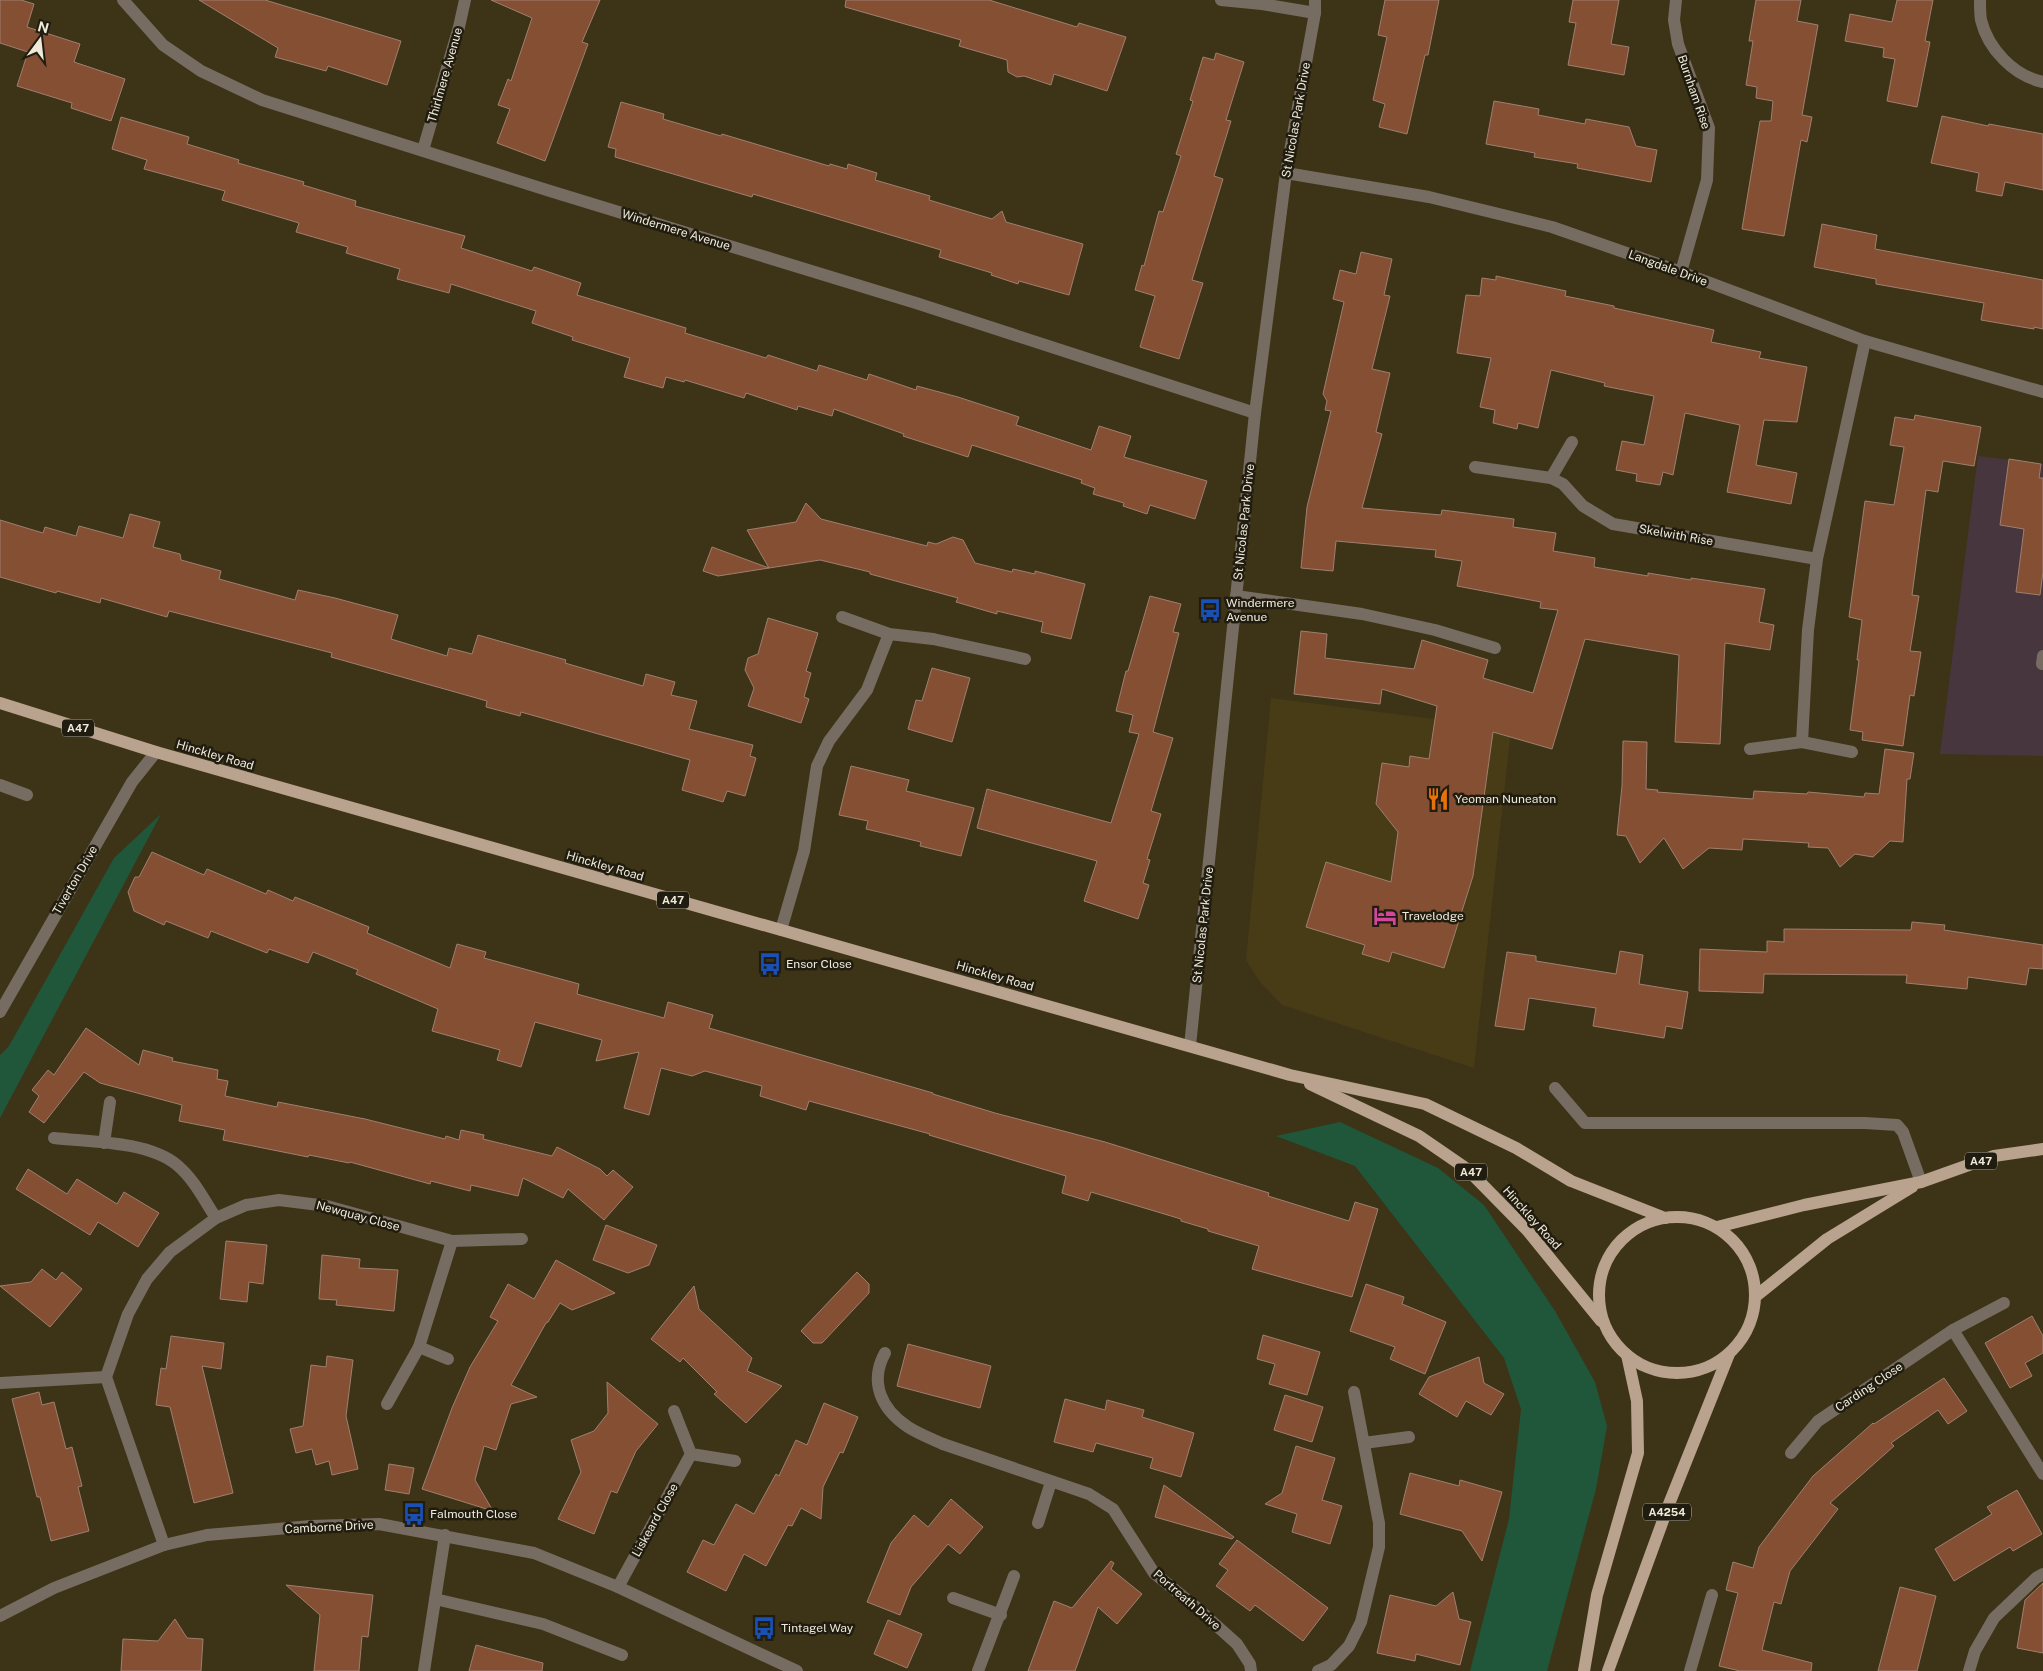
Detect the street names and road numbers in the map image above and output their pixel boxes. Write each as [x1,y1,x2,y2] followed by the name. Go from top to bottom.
[425,26,465,124] street label: Thirlmere Avenue
[1675,53,1713,131] street label: Burnham Rise
[1279,61,1313,179] street label: St Nicolas Park Drive
[620,207,732,253] street label: Windermere Avenue
[1627,247,1710,289] street label: Langdale Drive
[1231,463,1257,581] street label: St Nicolas Park Drive
[1638,522,1715,548] street label: Skelwith Rise
[62,720,94,736] road number: A47
[175,737,255,773] street label: Hinckley Road
[50,843,100,917] street label: Tiverton Drive
[565,848,645,884] street label: Hinckley Road
[1190,866,1216,984] street label: St Nicolas Park Drive
[657,892,689,908] road number: A47
[955,958,1035,994] street label: Hinckley Road
[1965,1152,1997,1170] road number: A47
[1455,1164,1487,1180] road number: A47
[1500,1184,1564,1252] street label: Hinckley Road
[315,1198,402,1234] street label: Newquay Close
[1833,1359,1905,1415] street label: Carding Close
[629,1481,681,1559] street label: Liskeard Close
[1643,1504,1691,1520] road number: A4254
[284,1518,374,1536] street label: Camborne Drive
[1151,1567,1224,1633] street label: Portreath Drive

